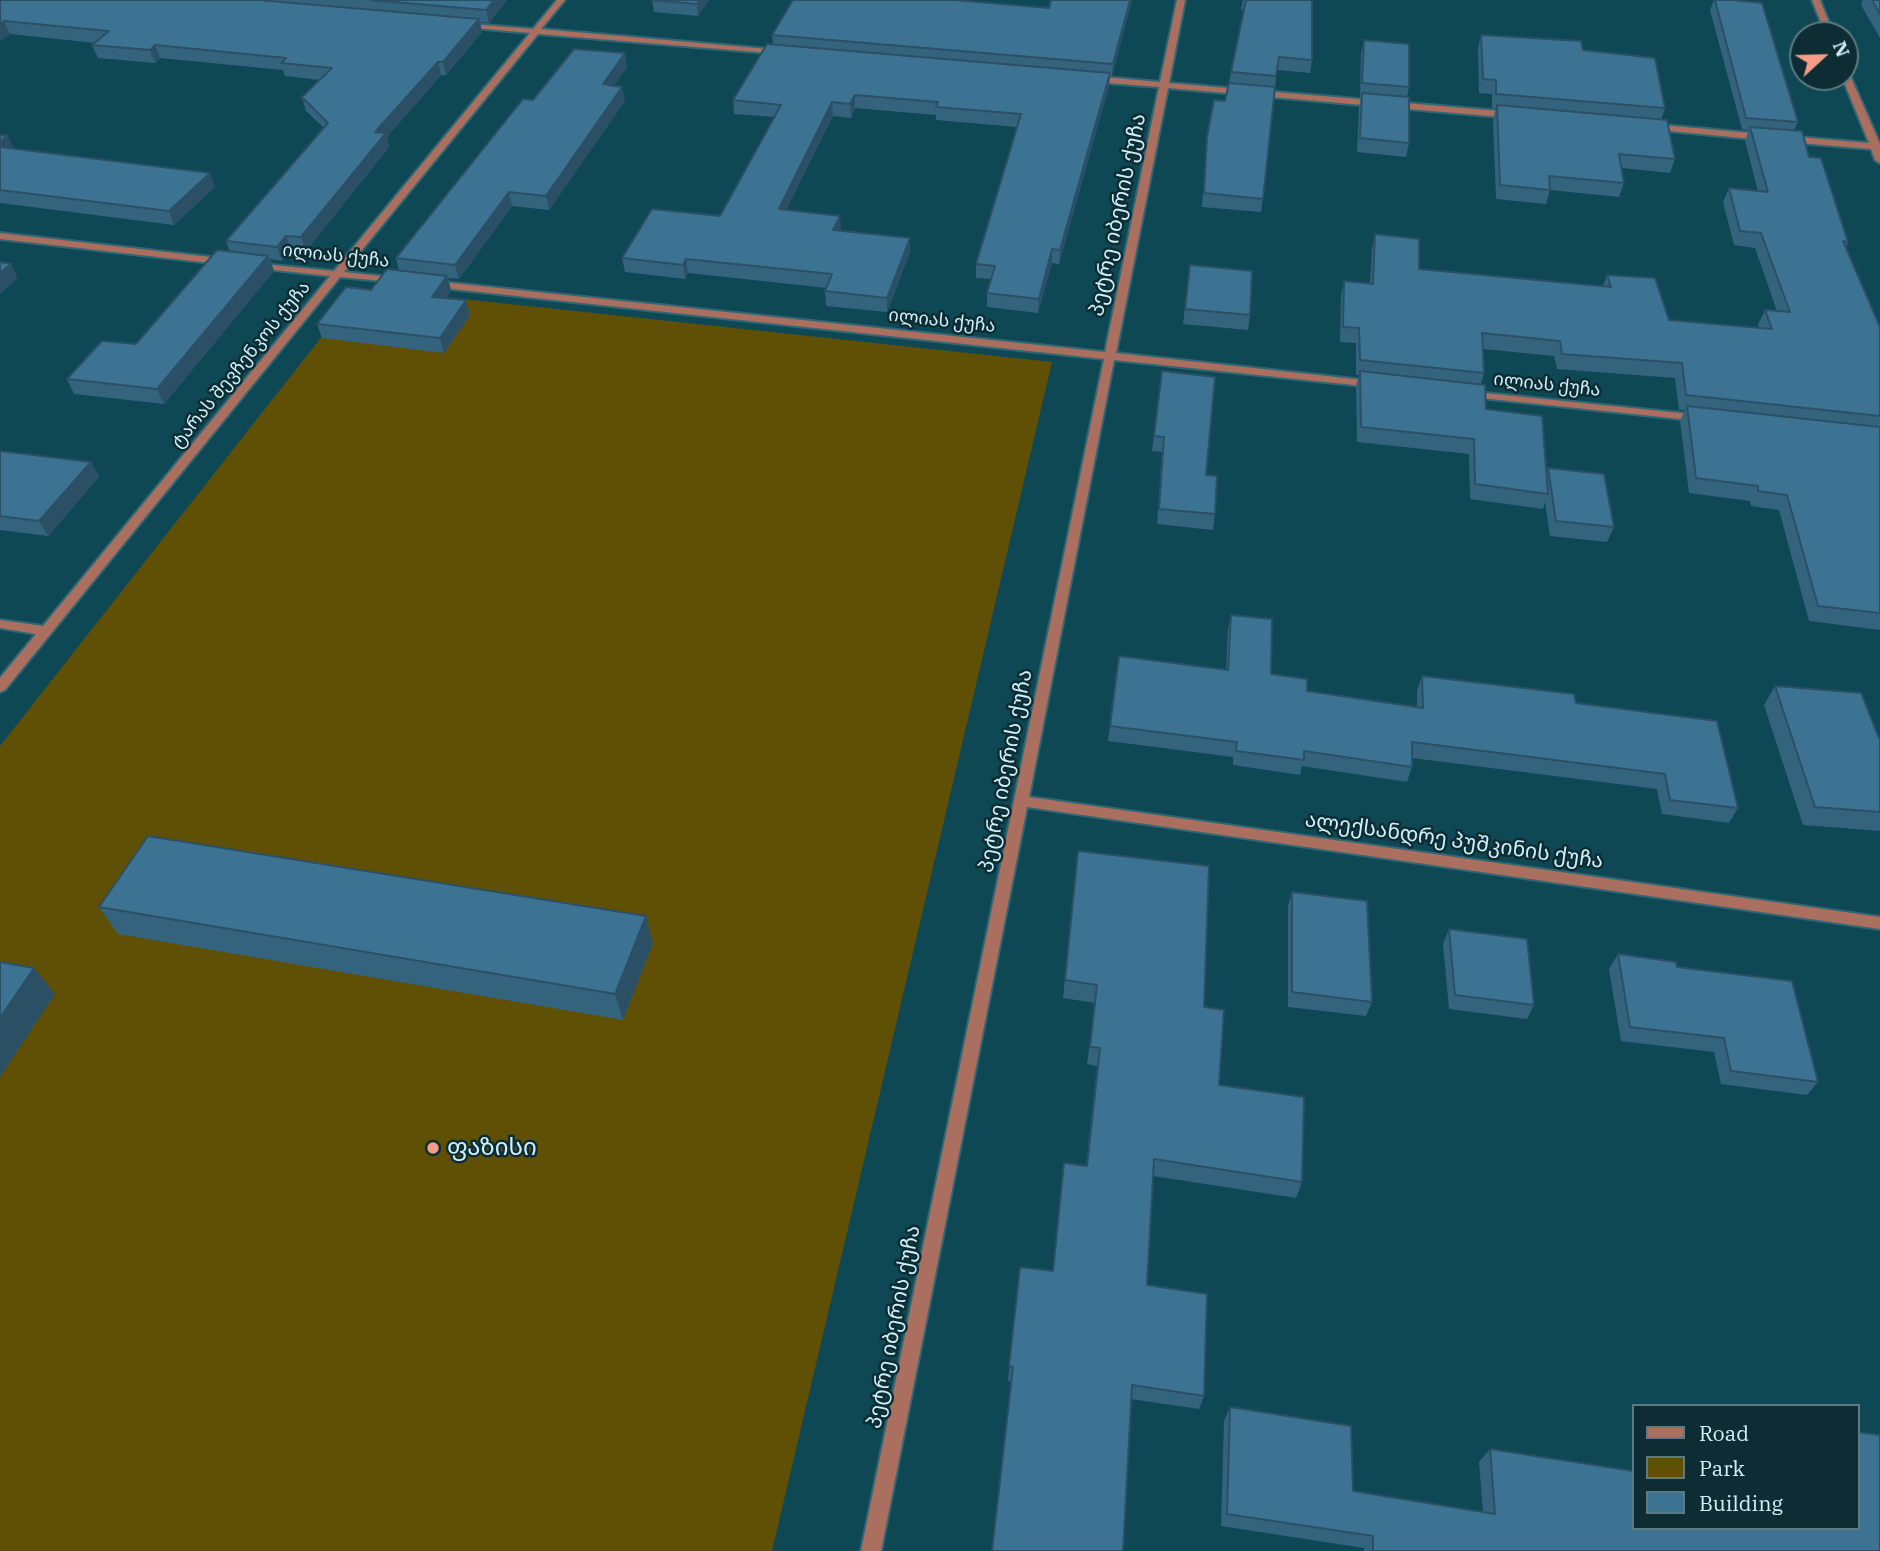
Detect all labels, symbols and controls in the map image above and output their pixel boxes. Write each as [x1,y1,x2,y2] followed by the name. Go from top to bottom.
[1789,21,1859,91] north arrow
[1828,37,1856,60] text: N
[1084,111,1152,319] street label: პეტრე იბერის ქუჩა
[282,240,390,272] street label: ილიას ქუჩა
[167,277,315,453] street label: ტარას შევჩენკოს ქუჩა
[888,305,996,337] street label: ილიას ქუჩა
[1493,369,1601,401] street label: ილიას ქუჩა
[974,667,1038,875] street label: პეტრე იბერის ქუჩა
[1303,808,1605,874] street label: ალექსანდრე პუშკინის ქუჩა
[447,1134,537,1162] place label: ფაზისი
[425,1140,441,1156] marker: ფაზისი
[862,1223,926,1431] street label: პეტრე იბერის ქუჩა
[1632,1404,1859,1530] legend
[1699,1419,1749,1447] text: Road
[1699,1454,1745,1482] text: Park
[1699,1489,1783,1517] text: Building

